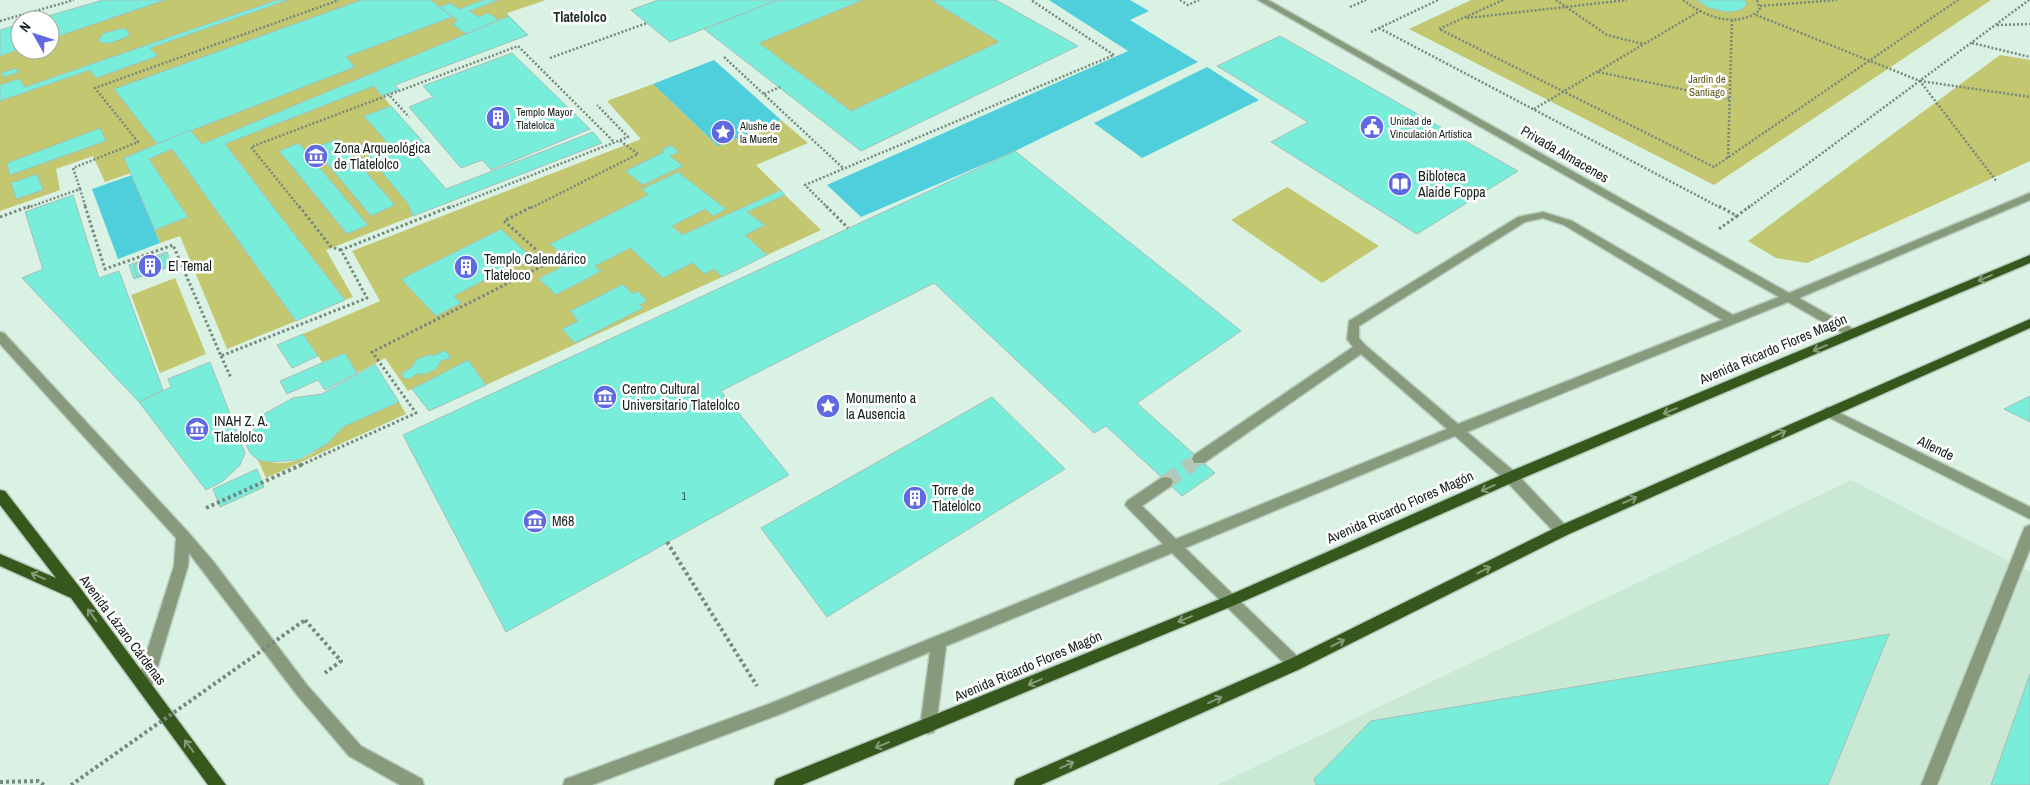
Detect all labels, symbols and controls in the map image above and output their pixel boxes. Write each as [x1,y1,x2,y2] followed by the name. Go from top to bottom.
[553,8,607,26] district label: Tlatelolco
[10,10,60,60] north arrow
[15,18,35,36] text: N
[1688,72,1726,99] park label: Jardin de Santiago
[485,105,511,131] building icon: Templo Mayor Tlatelolca
[516,105,573,132] place label: Templo Mayor Tlatelolca
[1359,114,1385,140] public building icon: Unidad de Vinculación Artística
[1390,114,1472,141] place label: Unidad de Vinculación Artística
[710,119,736,145] place icon: Alushe de la Muerte
[739,119,780,146] place label: Alushe de la Muerte
[1518,121,1613,187] street label: Privada Almacenes
[334,139,431,173] place label: Zona Arqueológica de Tlatelolco
[303,143,329,169] museum icon: Zona Arqueológica de Tlatelolco
[1417,167,1486,201] place label: Bibloteca Alaíde Foppa
[1387,171,1413,197] library icon: Bibloteca Alaíde Foppa
[484,250,586,284] place label: Templo Calendárico Tlateloco
[137,253,163,279] building icon: El Temal
[453,254,479,280] building icon: Templo Calendárico Tlateloco
[168,257,212,275] place label: El Temal
[1978,273,1993,283] one-way arrow
[1696,310,1850,389] street label: Avenida Ricardo Flores Magón
[1812,345,1827,354] one-way arrow
[622,380,740,414] place label: Centro Cultural Universitario Tlatelolco
[592,384,618,410] museum icon: Centro Cultural Universitario Tlatelolco
[846,389,917,423] place label: Monumento a la Ausencia
[815,393,841,419] place icon: Monumento a la Ausencia
[1663,407,1678,416] one-way arrow
[214,412,268,446] place label: INAH Z. A. Tlatelolco
[184,416,210,442] museum icon: INAH Z. A. Tlatelolco
[1771,429,1786,438] one-way arrow
[1914,431,1957,464] street label: Allende
[1323,467,1476,548] street label: Avenida Ricardo Flores Magón
[932,481,981,515] place label: Torre de Tlatelolco
[1481,483,1496,493] one-way arrow
[902,485,928,511] building icon: Torre de Tlatelolco
[681,489,687,503] house number: 1
[1622,495,1637,505] one-way arrow
[522,508,548,534] museum icon: M68
[552,512,574,530] place label: M68
[1476,565,1491,575] one-way arrow
[31,571,46,581] one-way arrow
[75,571,170,689] street label: Avenida Lázaro Cárdenas
[87,608,97,622] one-way arrow
[1178,615,1193,625] one-way arrow
[951,627,1105,706] street label: Avenida Ricardo Flores Magón
[1331,637,1346,647] one-way arrow
[1028,678,1043,687] one-way arrow
[1207,694,1222,704] one-way arrow
[184,739,194,753] one-way arrow
[875,741,890,750] one-way arrow
[1059,760,1074,770] one-way arrow

